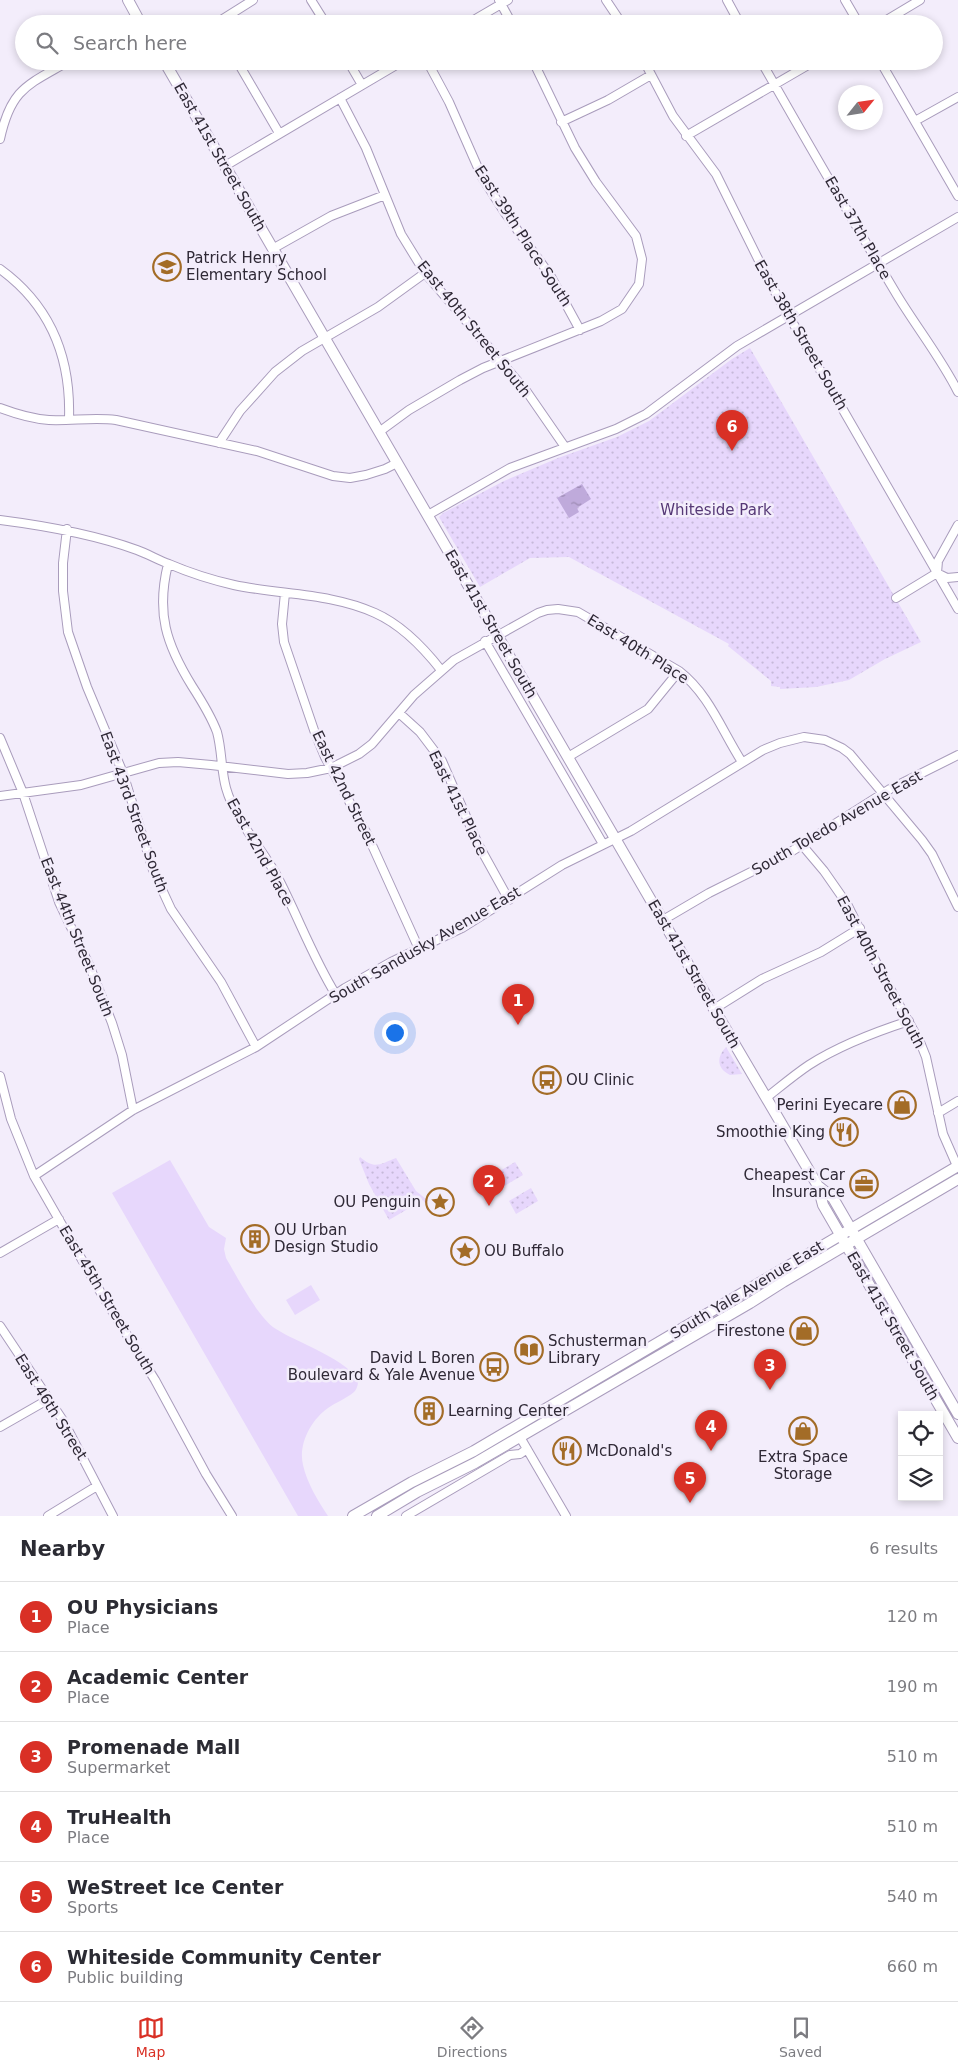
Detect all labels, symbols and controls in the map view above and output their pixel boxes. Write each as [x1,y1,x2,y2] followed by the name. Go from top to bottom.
[15,15,943,70] search box
[33,29,61,57] icon: search
[73,32,187,54] text: Search here
[170,79,270,235] street label: East 41st Street South
[838,85,883,130] north arrow
[471,162,575,310] street label: East 39th Place South
[821,173,895,283] street label: East 37th Place
[186,249,327,284] place label: Patrick Henry Elementary School
[152,252,182,282] school or university icon: Patrick Henry Elementary School
[413,257,535,401] street label: East 40th Street South
[751,257,851,413] street label: East 38th Street South
[716,410,748,451] pin: 6
[660,501,772,519] park label: Whiteside Park
[441,546,541,702] street label: East 41st Street South
[584,611,692,687] street label: East 40th Place
[308,728,380,848] street label: East 42nd Street
[96,729,172,895] street label: East 43rd Street South
[425,748,491,858] street label: East 41st Place
[749,767,926,879] street label: South Toledo Avenue East
[223,795,297,909] street label: East 42nd Place
[37,855,117,1019] street label: East 44th Street South
[326,883,524,1007] street label: South Sandusky Avenue East
[833,893,929,1051] street label: East 40th Street South
[644,896,744,1052] street label: East 41st Street South
[502,984,534,1025] pin: 1
[382,1020,408,1046] your location
[532,1065,562,1095] bus stop icon: OU Clinic
[566,1071,634,1089] place label: OU Clinic
[887,1090,917,1120] shop icon: Perini Eyecare
[776,1096,883,1114] place label: Perini Eyecare
[829,1117,859,1147] restaurant icon: Smoothie King
[716,1123,825,1141] place label: Smoothie King
[473,1165,505,1206] pin: 2
[744,1166,846,1201] place label: Cheapest Car Insurance
[849,1169,879,1199] office icon: Cheapest Car Insurance
[425,1187,455,1217] place icon: OU Penguin
[333,1193,421,1211] place label: OU Penguin
[274,1221,378,1256] place label: OU Urban Design Studio
[55,1222,159,1378] street label: East 45th Street South
[240,1224,270,1254] building icon: OU Urban Design Studio
[450,1236,480,1266] place icon: OU Buffalo
[667,1237,827,1343] street label: South Yale Avenue East
[484,1242,564,1260] place label: OU Buffalo
[843,1248,943,1404] street label: East 41st Street South
[789,1316,819,1346] shop icon: Firestone
[717,1322,785,1340] place label: Firestone
[548,1332,647,1367] place label: Schusterman Library
[514,1335,544,1365] library icon: Schusterman Library
[288,1349,475,1384] place label: David L Boren Boulevard & Yale Avenue
[754,1349,786,1390] pin: 3
[11,1351,91,1464] street label: East 46th Street
[479,1352,509,1382] bus stop icon: David L Boren Boulevard & Yale Avenue
[414,1396,444,1426] building icon: Learning Center
[448,1402,569,1420] place label: Learning Center
[695,1410,727,1451] pin: 4
[898,1411,943,1501] map controls
[898,1411,943,1456] button: locate
[788,1416,818,1446] shop icon: Extra Space Storage
[552,1436,582,1466] restaurant icon: McDonald's
[586,1442,672,1460] place label: McDonald's
[758,1448,848,1483] place label: Extra Space Storage
[898,1456,943,1501] button: layers
[674,1462,706,1503] pin: 5
[20,1537,105,1561] text: Nearby
[869,1539,938,1558] text: 6 results
[67,1596,218,1618] text: OU Physicians
[30,1607,42,1626] text: 1
[887,1607,938,1626] text: 120 m
[67,1618,110,1637] text: Place
[67,1666,248,1688] text: Academic Center
[30,1677,42,1696] text: 2
[887,1677,938,1696] text: 190 m
[67,1688,110,1707] text: Place
[67,1736,240,1758] text: Promenade Mall
[30,1747,42,1766] text: 3
[887,1747,938,1766] text: 510 m
[67,1758,170,1777] text: Supermarket
[67,1806,172,1828] text: TruHealth
[30,1817,42,1836] text: 4
[887,1817,938,1836] text: 510 m
[67,1828,110,1847] text: Place
[67,1876,283,1898] text: WeStreet Ice Center
[30,1887,42,1906] text: 5
[887,1887,938,1906] text: 540 m
[67,1898,118,1917] text: Sports
[67,1946,381,1968] text: Whiteside Community Center
[30,1957,42,1976] text: 6
[887,1957,938,1976] text: 660 m
[67,1968,184,1987] text: Public building
[136,2014,165,2060] tab: Map
[437,2014,507,2060] tab: Directions
[779,2014,822,2060] tab: Saved

